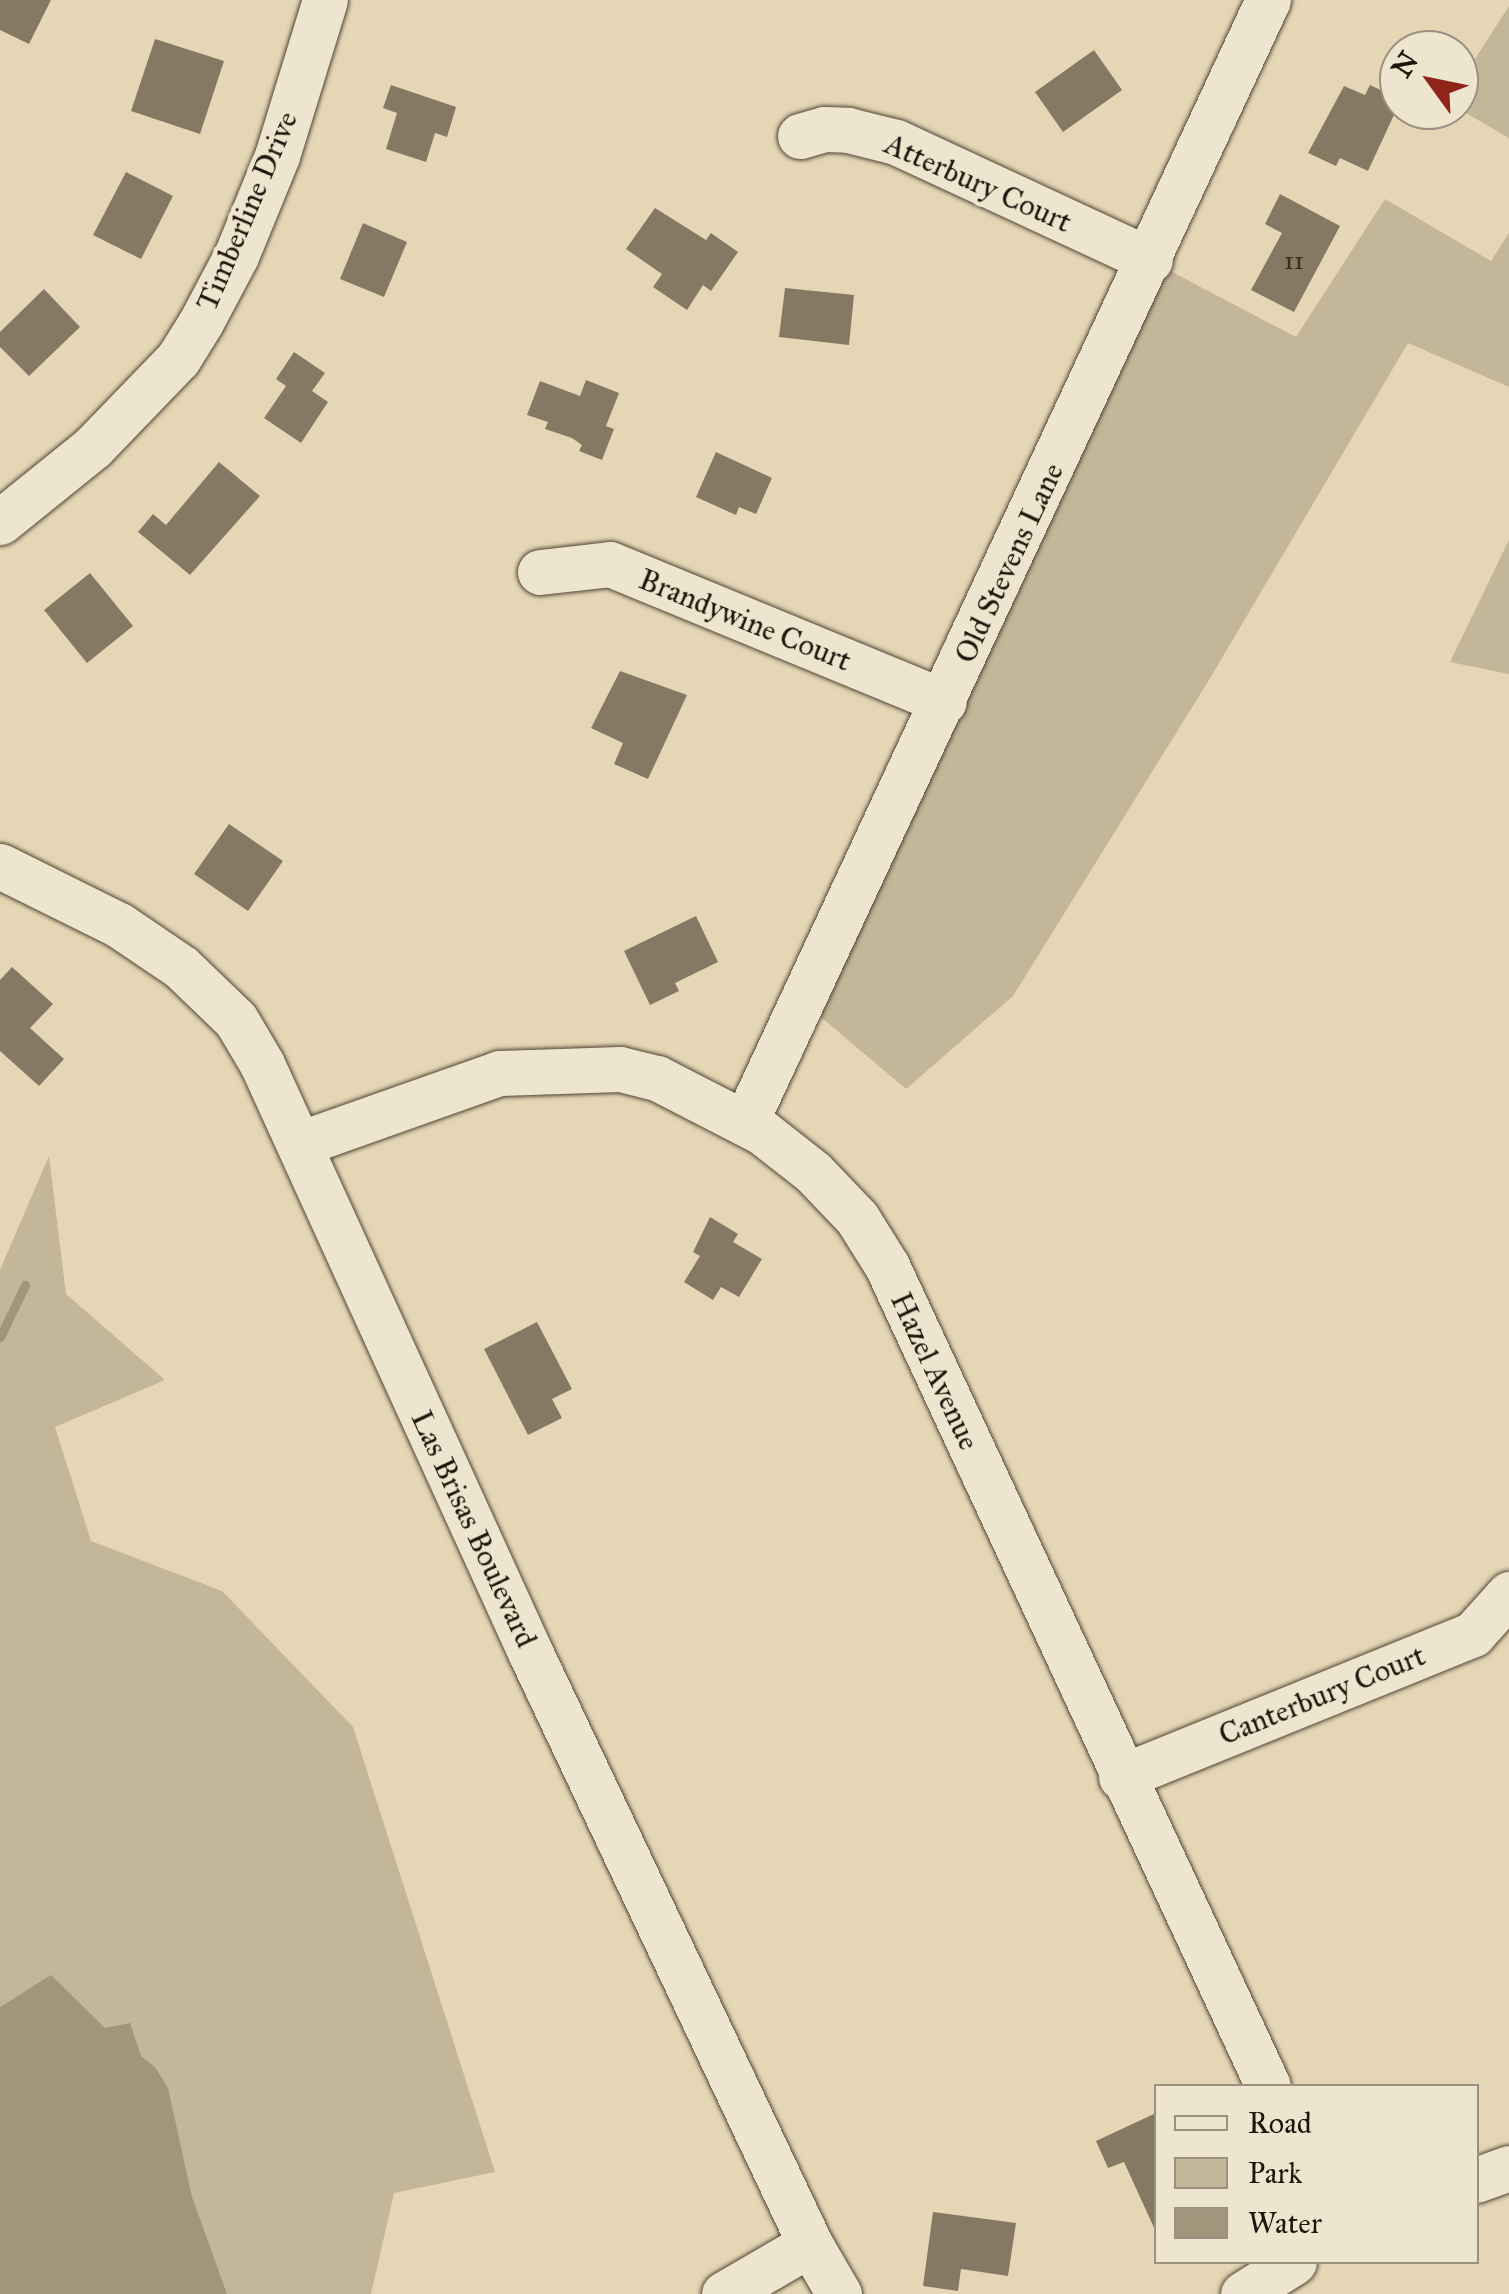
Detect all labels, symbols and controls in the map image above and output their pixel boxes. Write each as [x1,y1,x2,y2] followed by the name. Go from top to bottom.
[1379,30,1479,130] north arrow
[1384,45,1426,84] text: N
[189,106,305,316] street label: Timberline Drive
[879,126,1077,240] street label: Atterbury Court
[1284,246,1304,276] house number: 11
[947,457,1071,669] street label: Old Stevens Lane
[634,561,856,679] street label: Brandywine Court
[883,1287,987,1455] street label: Hazel Avenue
[403,1405,545,1653] street label: Las Brisas Boulevard
[1214,1637,1430,1753] street label: Canterbury Court
[1154,2084,1479,2264] legend
[1248,2105,1312,2141] text: Road
[1248,2155,1302,2191] text: Park
[1248,2205,1322,2241] text: Water

